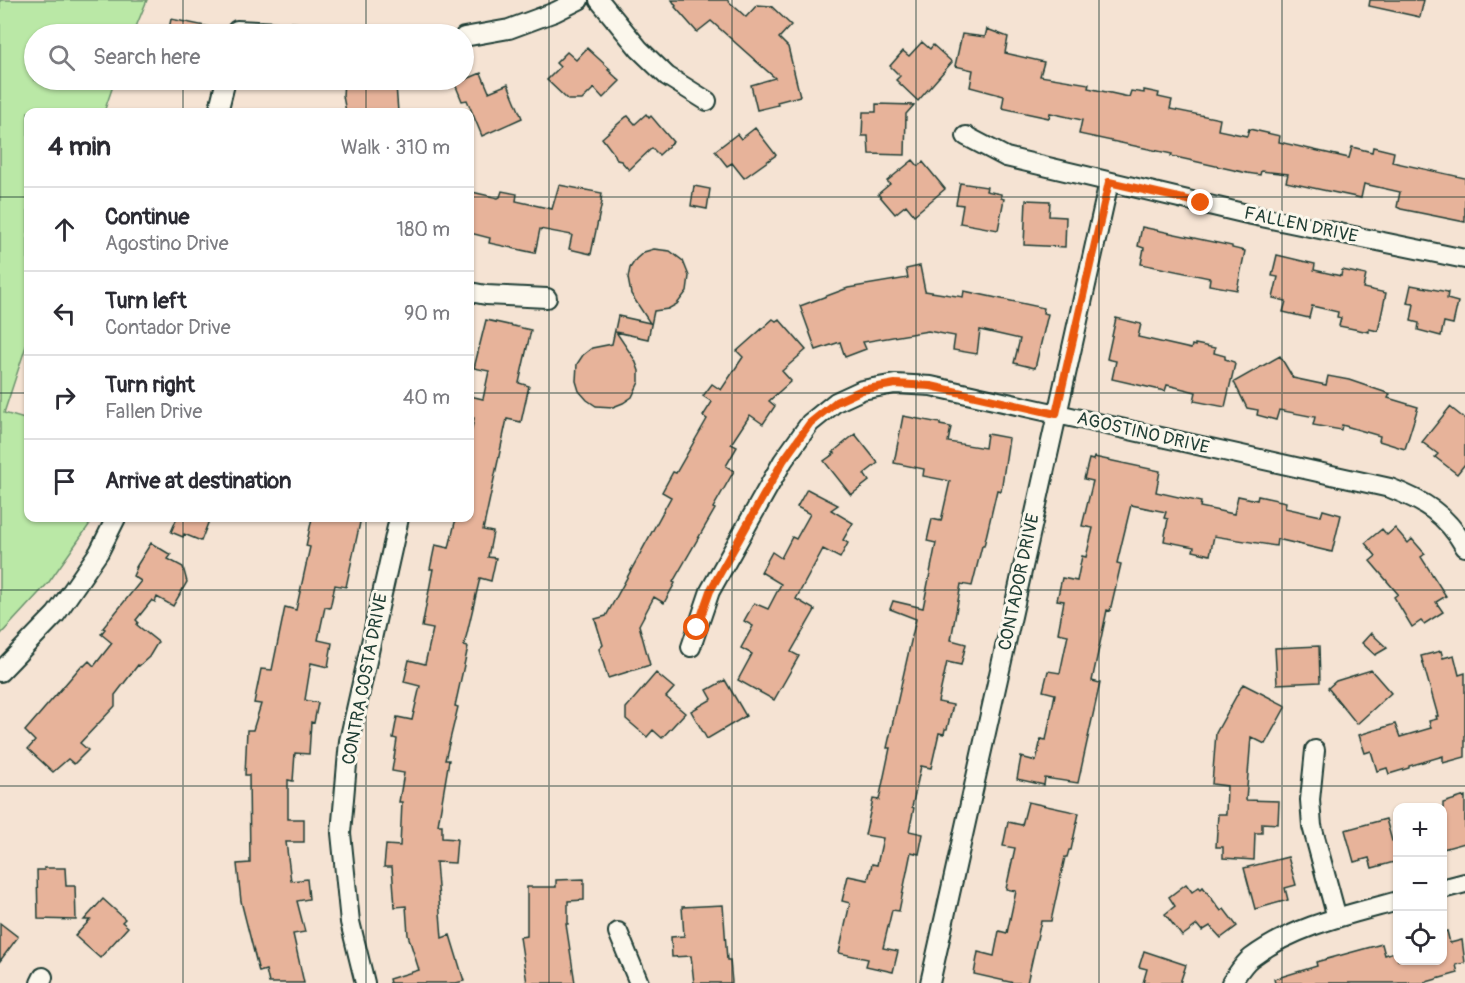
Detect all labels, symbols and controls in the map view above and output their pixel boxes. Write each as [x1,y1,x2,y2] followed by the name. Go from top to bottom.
[24,24,474,90] search box
[45,41,78,74] icon: search
[93,43,200,71] text: Search here
[48,131,111,163] text: 4 min
[341,135,450,160] text: Walk · 310 m
[1187,189,1213,215] route end
[1242,202,1360,248] street label: FALLEN DRIVE
[105,203,189,231] text: Continue
[48,213,81,246] icon: ahead
[396,217,450,242] text: 180 m
[105,231,229,256] text: Agostino Drive
[105,287,187,315] text: Turn left
[48,297,81,330] icon: left
[404,301,450,326] text: 90 m
[105,315,231,340] text: Contador Drive
[105,371,195,399] text: Turn right
[48,381,81,414] icon: right
[403,385,450,410] text: 40 m
[105,399,202,424] text: Fallen Drive
[1075,407,1211,459] street label: AGOSTINO DRIVE
[48,465,81,498] icon: arrive
[105,467,291,495] text: Arrive at destination
[993,512,1045,652] street label: CONTADOR DRIVE
[337,591,393,767] street label: CONTRA COSTA DRIVE
[683,614,709,640] route start
[1393,803,1447,965] map controls
[1393,803,1447,857] button: +
[1393,857,1447,911] button: −
[1393,911,1447,965] button: locate

